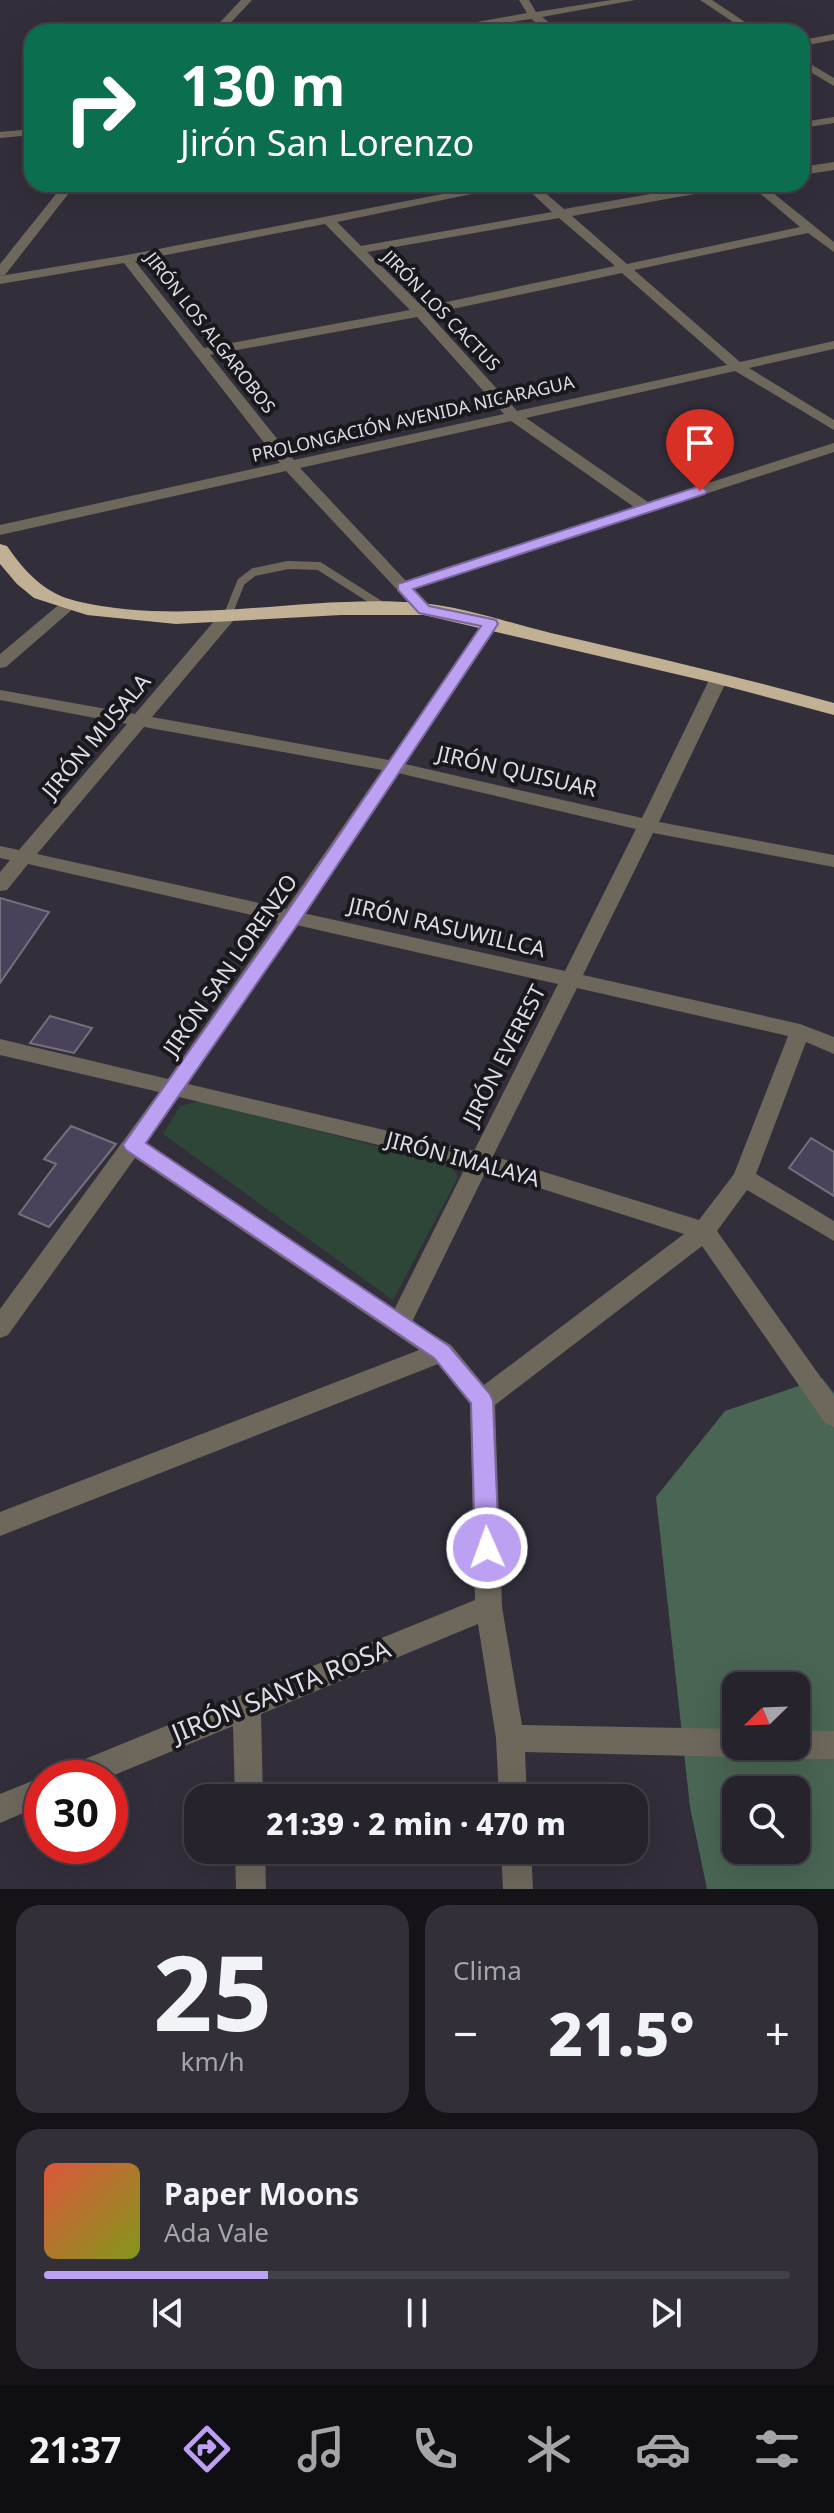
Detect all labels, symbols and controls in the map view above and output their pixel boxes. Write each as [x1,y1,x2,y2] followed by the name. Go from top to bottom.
[180,46,345,122] text: 130 m
[48,56,152,160] icon: right
[180,118,474,167] text: Jirón San Lorenzo
[376,243,506,376] street label: JIRÓN LOS CACTUS
[139,245,281,418] street label: JIRÓN LOS ALGAROBOS
[249,369,577,467] street label: PROLONGACIÓN AVENIDA NICARAGUA
[666,409,734,491] pin
[678,421,722,465] icon: arrive
[33,666,157,806] street label: JIRÓN MUSALA
[432,737,600,803] street label: JIRÓN QUISUAR
[154,867,303,1063] street label: JIRÓN SAN LORENZO
[344,888,550,963] street label: JIRÓN RASUWILLCA
[454,979,552,1132] street label: JIRÓN EVEREST
[381,1123,544,1193] street label: JIRÓN IMALAYA
[445,1506,529,1590] position arrow
[163,1630,396,1752] street label: JIRÓN SANTA ROSA
[722,1672,810,1760] north arrow
[722,1672,810,1864] map controls
[24,1760,128,1864] speed limit sign: 30
[722,1776,810,1864] button: search
[266,1803,566,1844] text: 21:39 · 2 min · 470 m
[153,1920,272,2061] text: 25
[453,1952,522,1988] text: Clima
[548,1992,695,2074] text: 21.5°
[453,2003,478,2063] text: −
[765,2003,790,2063] text: +
[181,2043,244,2079] text: km/h
[164,2173,359,2214] text: Paper Moons
[164,2214,269,2250] text: Ada Vale
[146,2291,190,2335] icon: previous
[395,2291,439,2335] icon: pause
[644,2291,688,2335] icon: next
[179,2421,235,2477] icon: directions
[293,2421,349,2477] icon: music
[407,2421,463,2477] icon: phone
[521,2421,577,2477] icon: climate
[635,2421,691,2477] icon: car
[749,2421,805,2477] icon: filters
[29,2425,121,2474] text: 21:37

